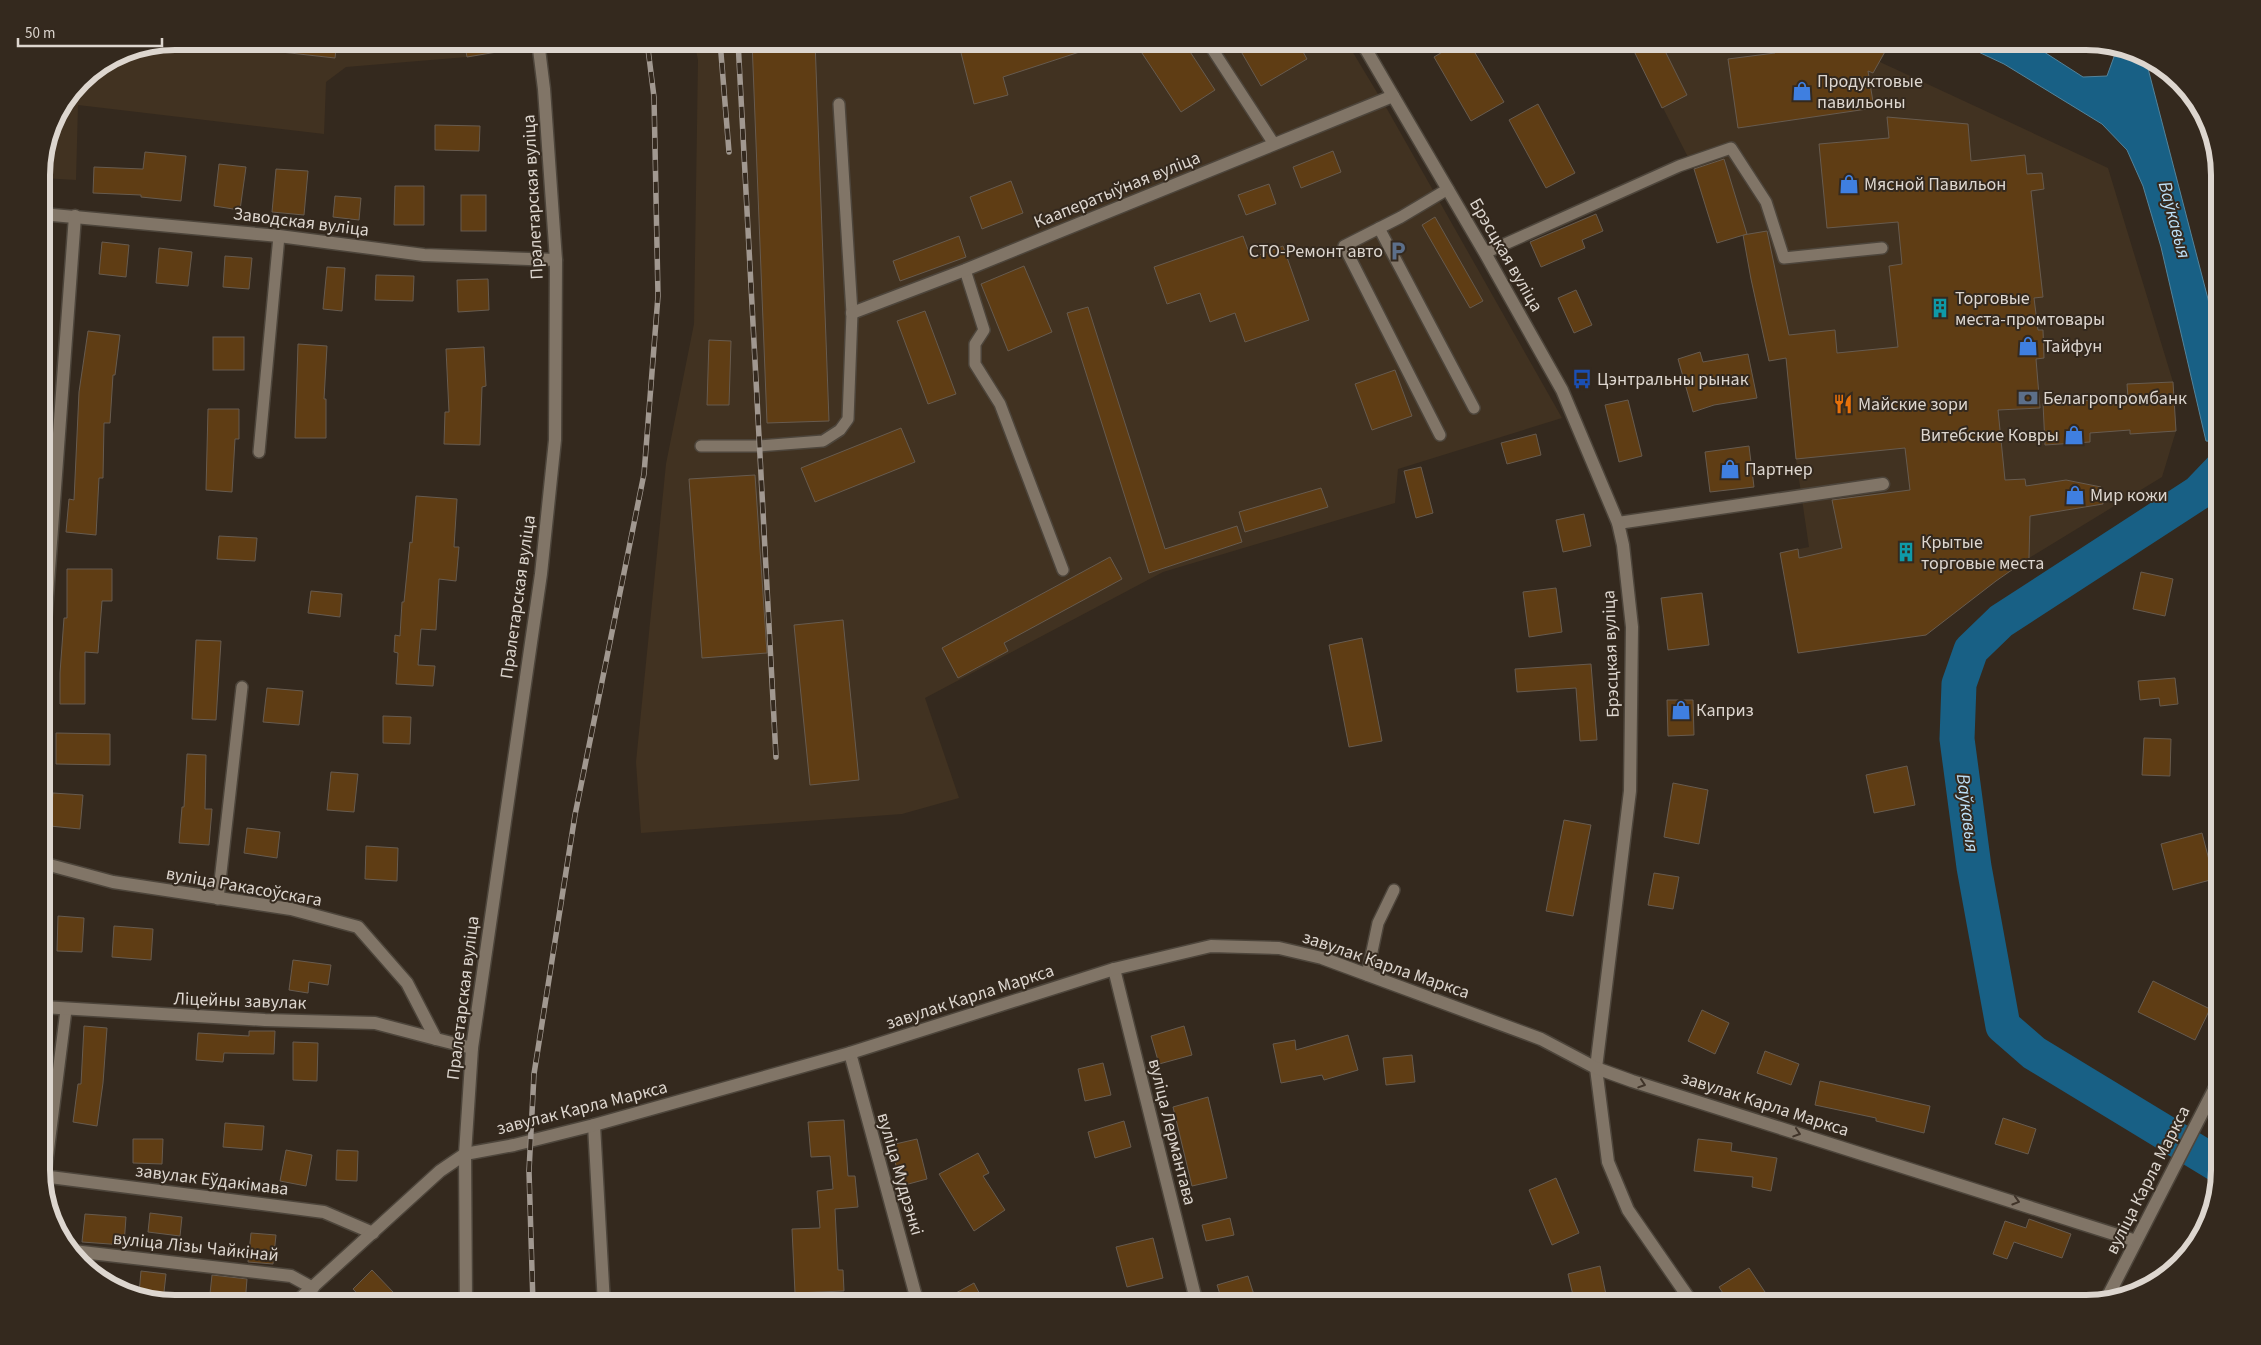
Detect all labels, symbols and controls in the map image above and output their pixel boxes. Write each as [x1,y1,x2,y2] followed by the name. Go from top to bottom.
[18,15,161,47] scale bar
[25,23,55,44] text: 50 m
[1817,69,1923,115] place label: Продуктовые павильоны
[1791,80,1813,102] shop icon: Продуктовые павильоны
[516,114,550,280] street label: Пралетарская вуліца
[1030,145,1204,235] street label: Кааператыўная вуліца
[1864,172,2006,197] place label: Мясной Павильон
[1838,173,1860,195] shop icon: Мясной Павильон
[2151,178,2197,262] water label: Ваўкавыя
[1463,193,1549,317] street label: Брэсцкая вуліца
[232,201,370,243] street label: Заводская вуліца
[1249,239,1383,264] place label: СТО-Ремонт авто
[1387,240,1409,262] parking icon: СТО-Ремонт авто
[1955,286,2105,332] place label: Торговые места-промтовары
[1929,297,1951,319] building icon: Торговые места-промтовары
[2043,334,2102,359] place label: Тайфун
[2017,335,2039,357] shop icon: Тайфун
[1597,367,1749,392] place label: Цэнтральны рынак
[1571,368,1593,390] bus stop icon: Цэнтральны рынак
[2043,386,2187,411] place label: Белагропромбанк
[2017,387,2039,409] bank icon: Белагропромбанк
[1858,392,1968,417] place label: Майские зори
[1832,393,1854,415] restaurant icon: Майские зори
[1920,423,2059,448] place label: Витебские Ковры
[2063,424,2085,446] shop icon: Витебские Ковры
[1745,457,1813,482] place label: Партнер
[1719,458,1741,480] shop icon: Партнер
[2090,483,2168,508] place label: Мир кожи
[2064,484,2086,506] shop icon: Мир кожи
[494,514,542,680] street label: Пралетарская вуліца
[1921,530,2044,576] place label: Крытые торговые места
[1895,541,1917,563] building icon: Крытые торговые места
[1596,590,1626,718] street label: Брэсцкая вуліца
[1696,698,1754,723] place label: Каприз
[1670,699,1692,721] shop icon: Каприз
[1949,772,1985,854] water label: Ваўкавыя
[164,861,324,913] street label: вуліца Ракасоўскага
[441,915,485,1081] street label: Пралетарская вуліца
[1299,925,1473,1005] street label: завулак Карла Маркса
[883,958,1057,1036] street label: завулак Карла Маркса
[173,986,307,1016] street label: Ліцейны завулак
[1142,1056,1202,1208] street label: вуліца Лермантава
[1678,1065,1852,1143] street label: завулак Карла Маркса
[494,1075,670,1141] street label: завулак Карла Маркса
[1637,1078,1646,1088] one-way arrow
[2100,1101,2196,1259] street label: вуліца Карла Маркса
[871,1110,929,1238] street label: вуліца Мудрэнкі
[1792,1127,1801,1137] one-way arrow
[134,1158,290,1202] street label: завулак Еўдакімава
[2011,1196,2020,1206] one-way arrow
[112,1226,280,1268] street label: вуліца Лізы Чайкінай

